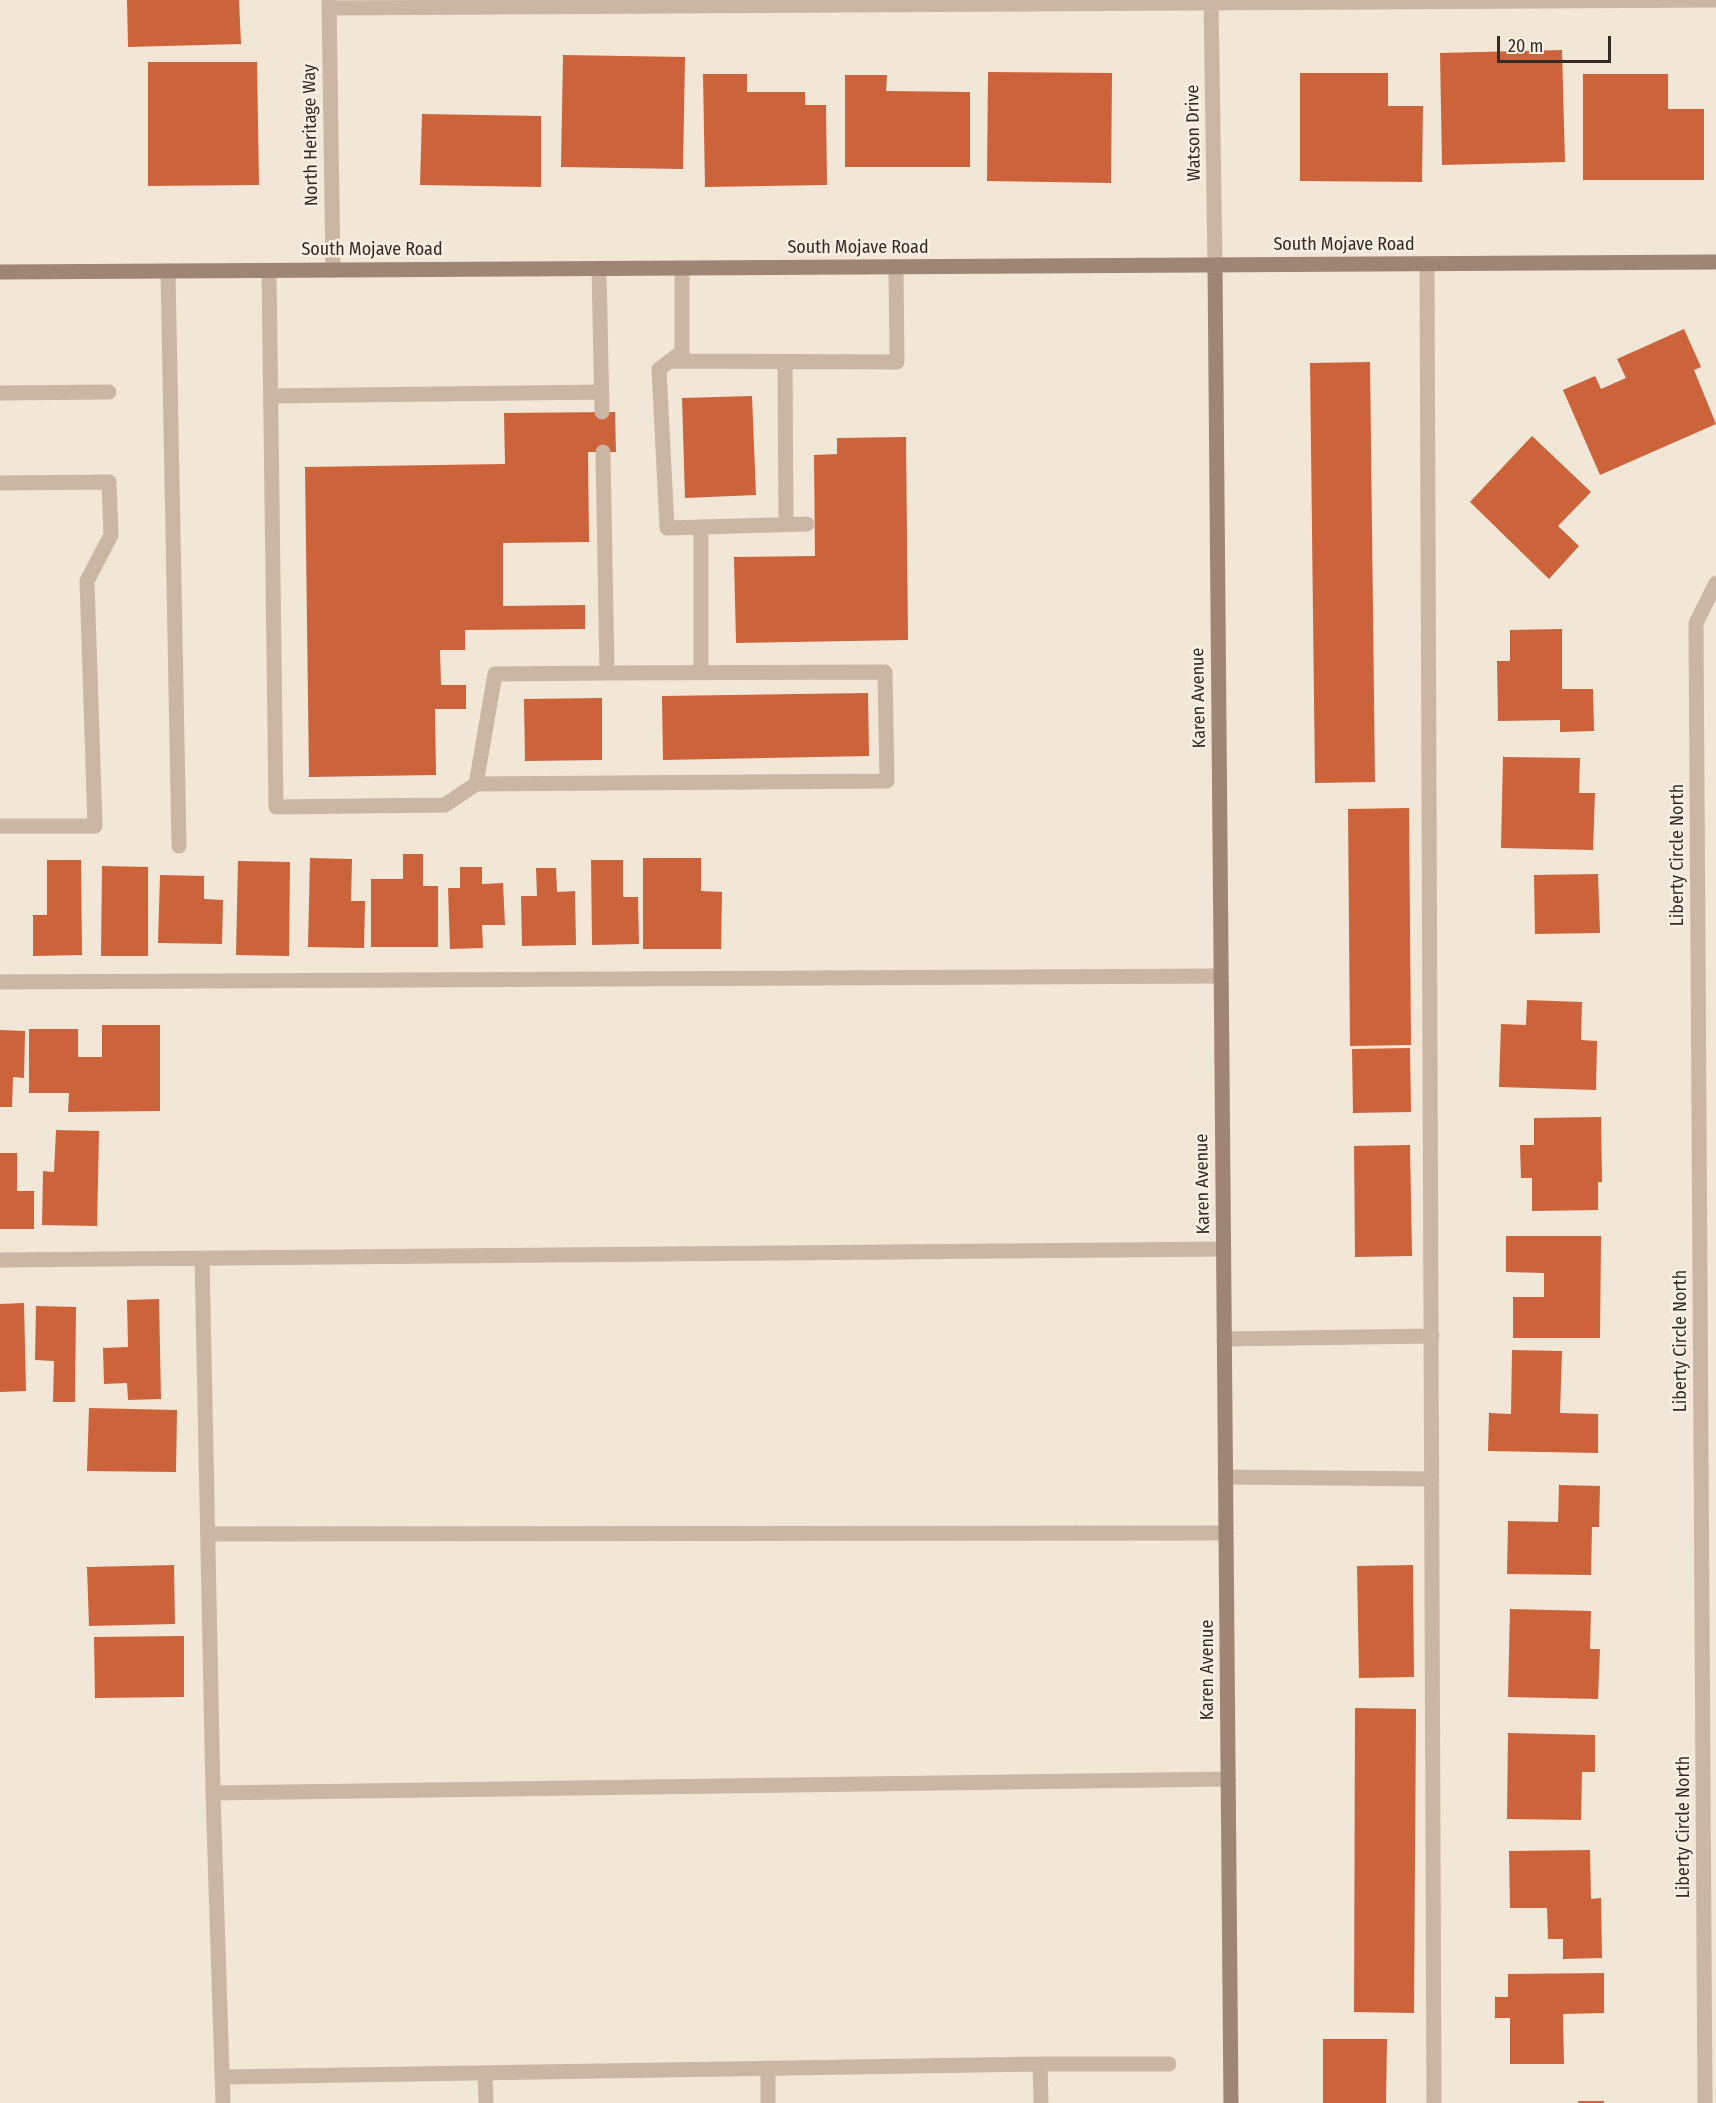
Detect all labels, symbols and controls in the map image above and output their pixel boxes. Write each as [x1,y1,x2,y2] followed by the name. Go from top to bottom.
[1500,24,1614,62] scale bar
[1508,35,1543,57] text: 20 m
[299,64,323,206] street label: North Heritage Way
[1182,85,1206,181] street label: Watson Drive
[1273,234,1415,256] street label: South Mojave Road
[787,237,929,259] street label: South Mojave Road
[301,239,443,261] street label: South Mojave Road
[1187,647,1211,749] street label: Karen Avenue
[1667,784,1689,926] street label: Liberty Circle North
[1191,1133,1215,1235] street label: Karen Avenue
[1670,1270,1692,1412] street label: Liberty Circle North
[1197,1620,1219,1720] street label: Karen Avenue
[1673,1756,1695,1898] street label: Liberty Circle North

